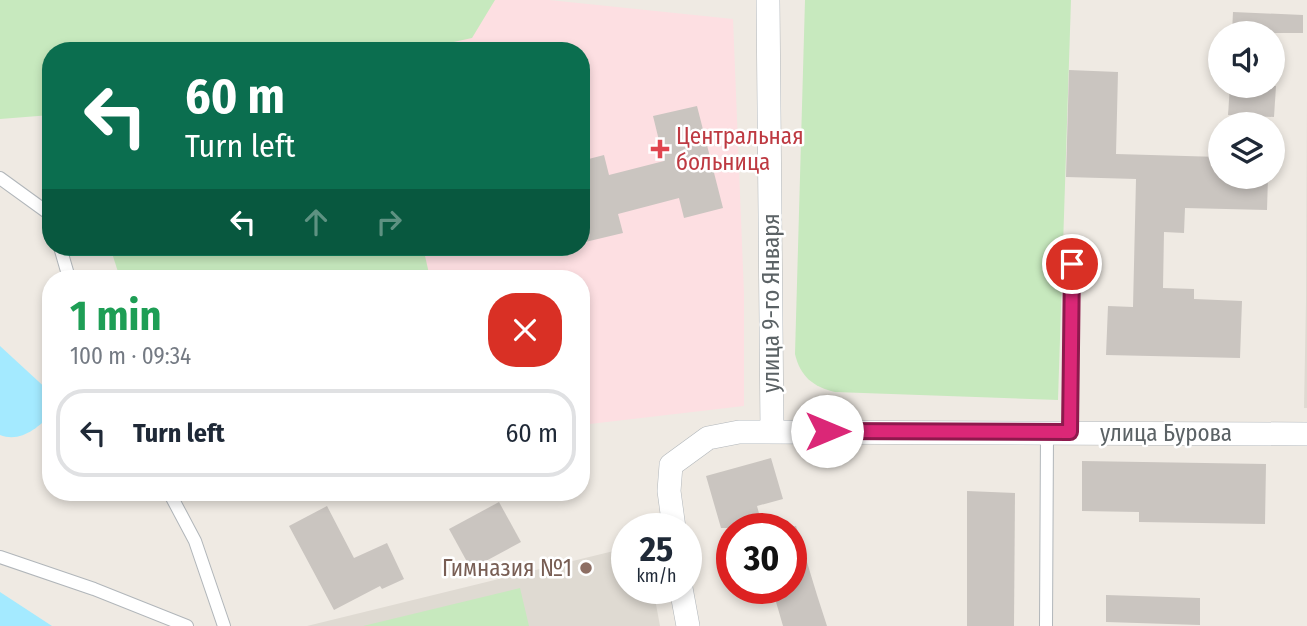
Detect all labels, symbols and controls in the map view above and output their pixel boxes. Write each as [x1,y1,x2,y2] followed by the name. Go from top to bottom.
[1208,21,1285,189] map controls
[1208,21,1285,98] button: sound
[185,67,285,126] text: 60 m
[70,70,161,161] icon: left
[1208,112,1285,189] button: layers
[676,122,804,176] place label: Центральная больница
[185,127,295,165] text: Turn left
[650,139,670,159] marker: Центральная больница
[224,203,262,241] icon: left
[297,203,335,241] icon: ahead
[370,203,408,241] icon: right
[757,213,785,393] street label: улица 9-го Января
[1042,234,1102,294] pin
[1053,245,1091,283] icon: arrive
[70,291,161,341] text: 1 min
[488,293,562,367] button: close
[70,342,191,370] text: 100 m · 09:34
[790,394,864,468] position arrow
[74,414,112,452] icon: left
[133,418,225,449] text: Turn left
[505,418,558,449] text: 60 m
[1100,419,1232,447] street label: улица Бурова
[716,513,807,604] speed limit sign: 30
[640,528,673,570] text: 25
[442,554,572,582] place label: Гимназия №1
[578,560,594,576] marker: Гимназия №1
[636,565,677,587] text: km/h

